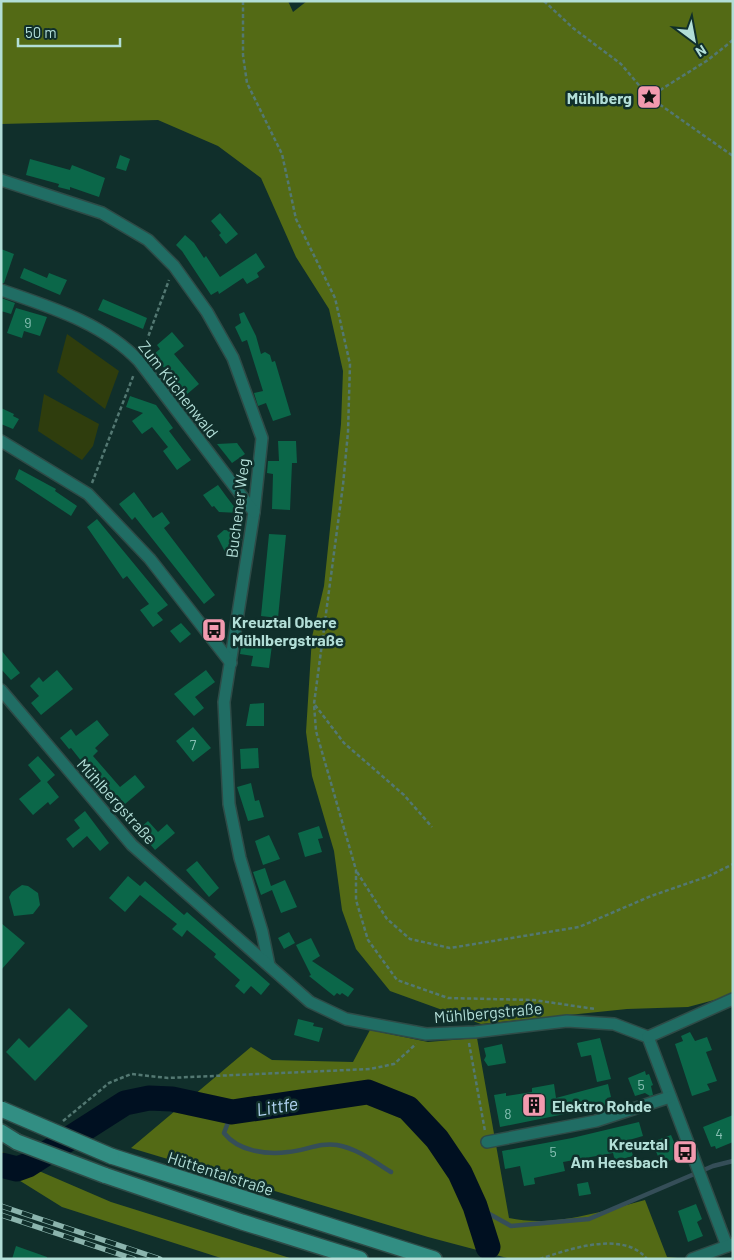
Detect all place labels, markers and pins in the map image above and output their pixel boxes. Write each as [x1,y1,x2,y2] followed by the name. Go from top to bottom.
[636,84,662,110] place icon: Mühlberg
[567,88,632,107] place label: Mühlberg
[232,612,344,649] place label: Kreuztal Obere Mühlbergstraße
[201,617,227,643] bus stop icon: Kreuztal Obere Mühlbergstraße
[521,1092,547,1118] building icon: Elektro Rohde
[552,1096,652,1115] place label: Elektro Rohde
[570,1134,668,1171] place label: Kreuztal Am Heesbach
[672,1139,698,1165] bus stop icon: Kreuztal Am Heesbach

